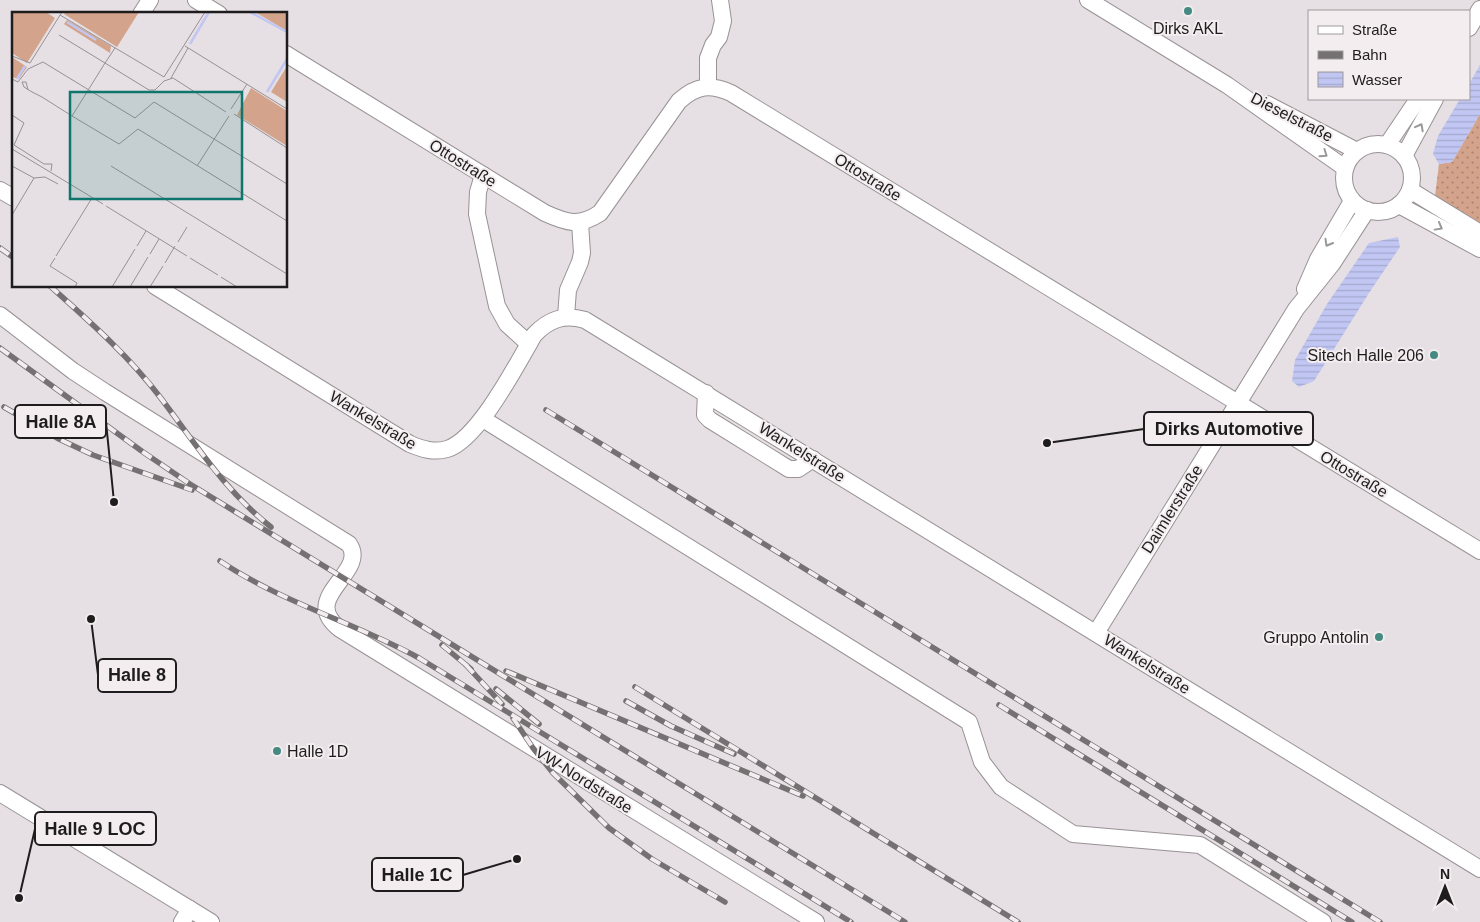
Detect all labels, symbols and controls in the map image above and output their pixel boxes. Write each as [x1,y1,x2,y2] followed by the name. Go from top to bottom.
[1182,5,1194,17] marker: Dirks AKL
[1308,10,1470,100] legend
[12,12,288,288] inset map
[1153,20,1223,37] place label: Dirks AKL
[1352,21,1397,38] text: Straße
[1352,46,1387,63] text: Bahn
[1352,71,1402,88] text: Wasser
[1248,89,1336,145] street label: Dieselstraße
[1414,124,1424,133] one-way arrow
[426,136,500,190] street label: Ottostraße
[1318,148,1327,157] one-way arrow
[831,150,905,204] street label: Ottostraße
[1434,221,1443,231] one-way arrow
[1324,238,1334,247] one-way arrow
[1307,347,1424,364] place label: Sitech Halle 206
[1428,349,1440,361] marker: Sitech Halle 206
[327,387,420,453] street label: Wankelstraße
[15,405,106,438] callout: Halle 8A
[25,412,97,432] text: Halle 8A
[1144,412,1313,445] callout: Dirks Automotive
[756,419,848,485] street label: Wankelstraße
[1155,419,1303,439] text: Dirks Automotive
[1317,447,1391,501] street label: Ottostraße
[1138,462,1206,556] street label: Daimlerstraße
[1263,629,1369,646] place label: Gruppo Antolin
[1101,631,1193,697] street label: Wankelstraße
[1373,631,1385,643] marker: Gruppo Antolin
[98,659,176,692] callout: Halle 8
[108,665,166,685] text: Halle 8
[287,743,348,760] place label: Halle 1D
[532,743,636,817] street label: VW-Nordstraße
[271,745,283,757] marker: Halle 1D
[35,812,156,845] callout: Halle 9 LOC
[44,819,146,839] text: Halle 9 LOC
[372,858,463,891] callout: Halle 1C
[1420,862,1470,912] north arrow
[381,865,453,885] text: Halle 1C
[1440,866,1450,882] text: N

